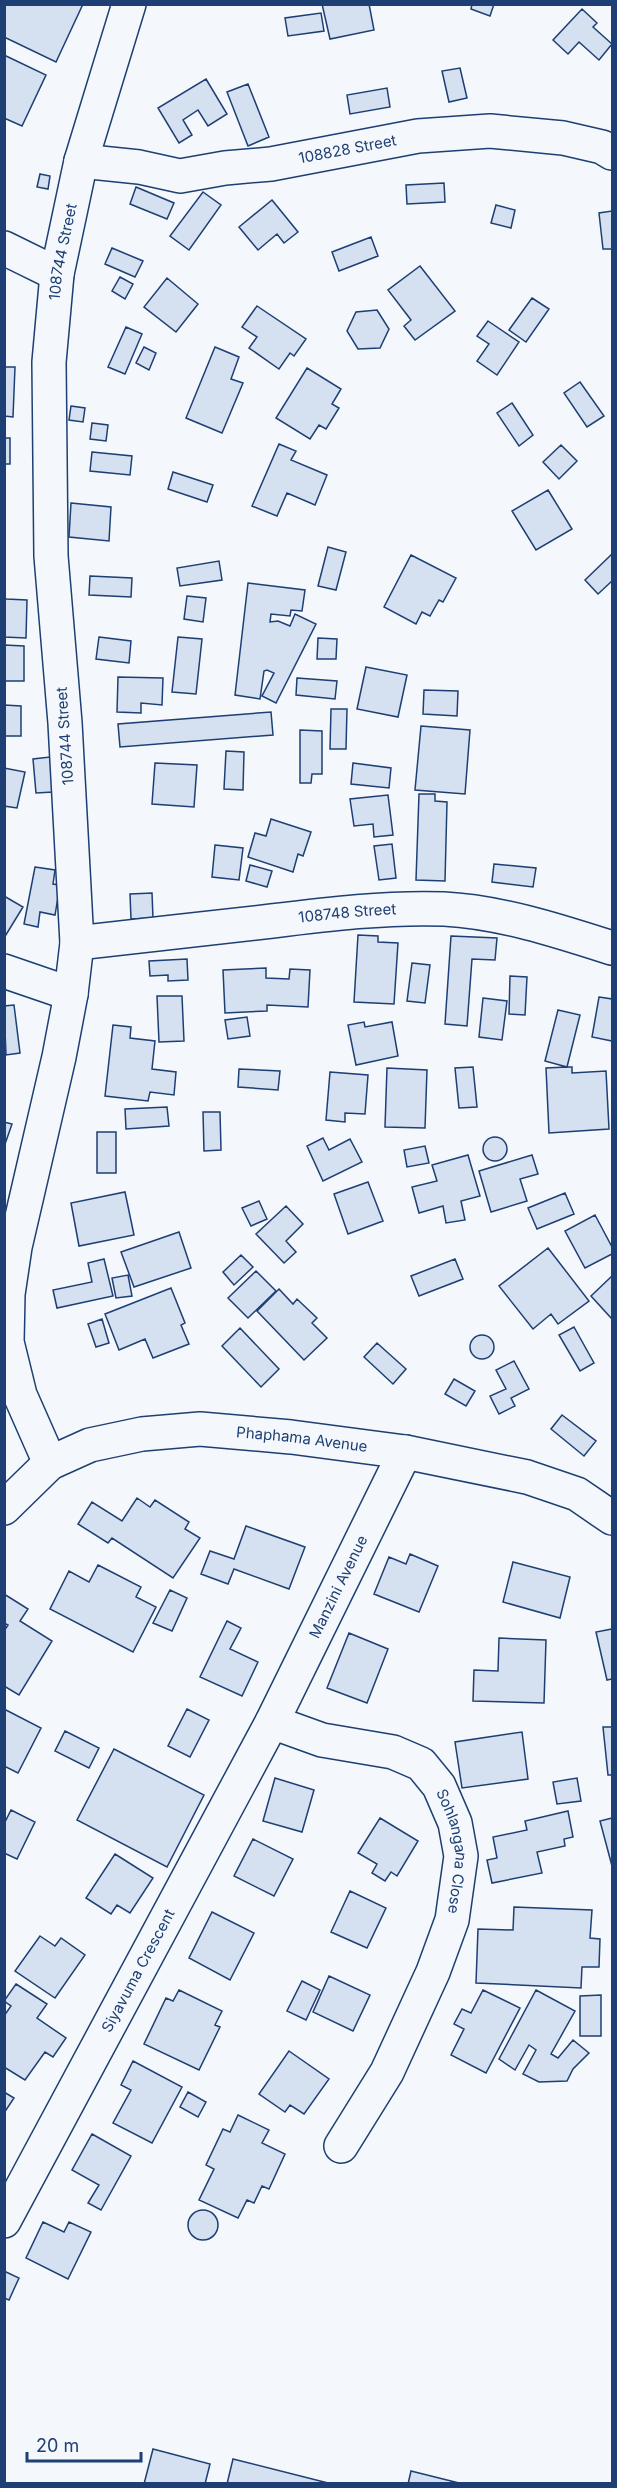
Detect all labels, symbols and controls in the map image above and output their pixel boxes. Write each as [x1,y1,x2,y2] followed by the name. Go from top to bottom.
[297,130,398,168] street label: 108828 Street
[45,201,81,301] street label: 108744 Street
[52,686,77,786] street label: 108744 Street
[297,899,397,927] street label: 108748 Street
[236,1422,369,1456] street label: Phaphama Avenue
[305,1532,371,1641] street label: Manzini Avenue
[432,1786,471,1915] street label: Sohlangana Close
[97,1906,179,2035] street label: Siyavuma Crescent
[27,2425,141,2463] scale bar
[36,2435,79,2456] text: 20 m

